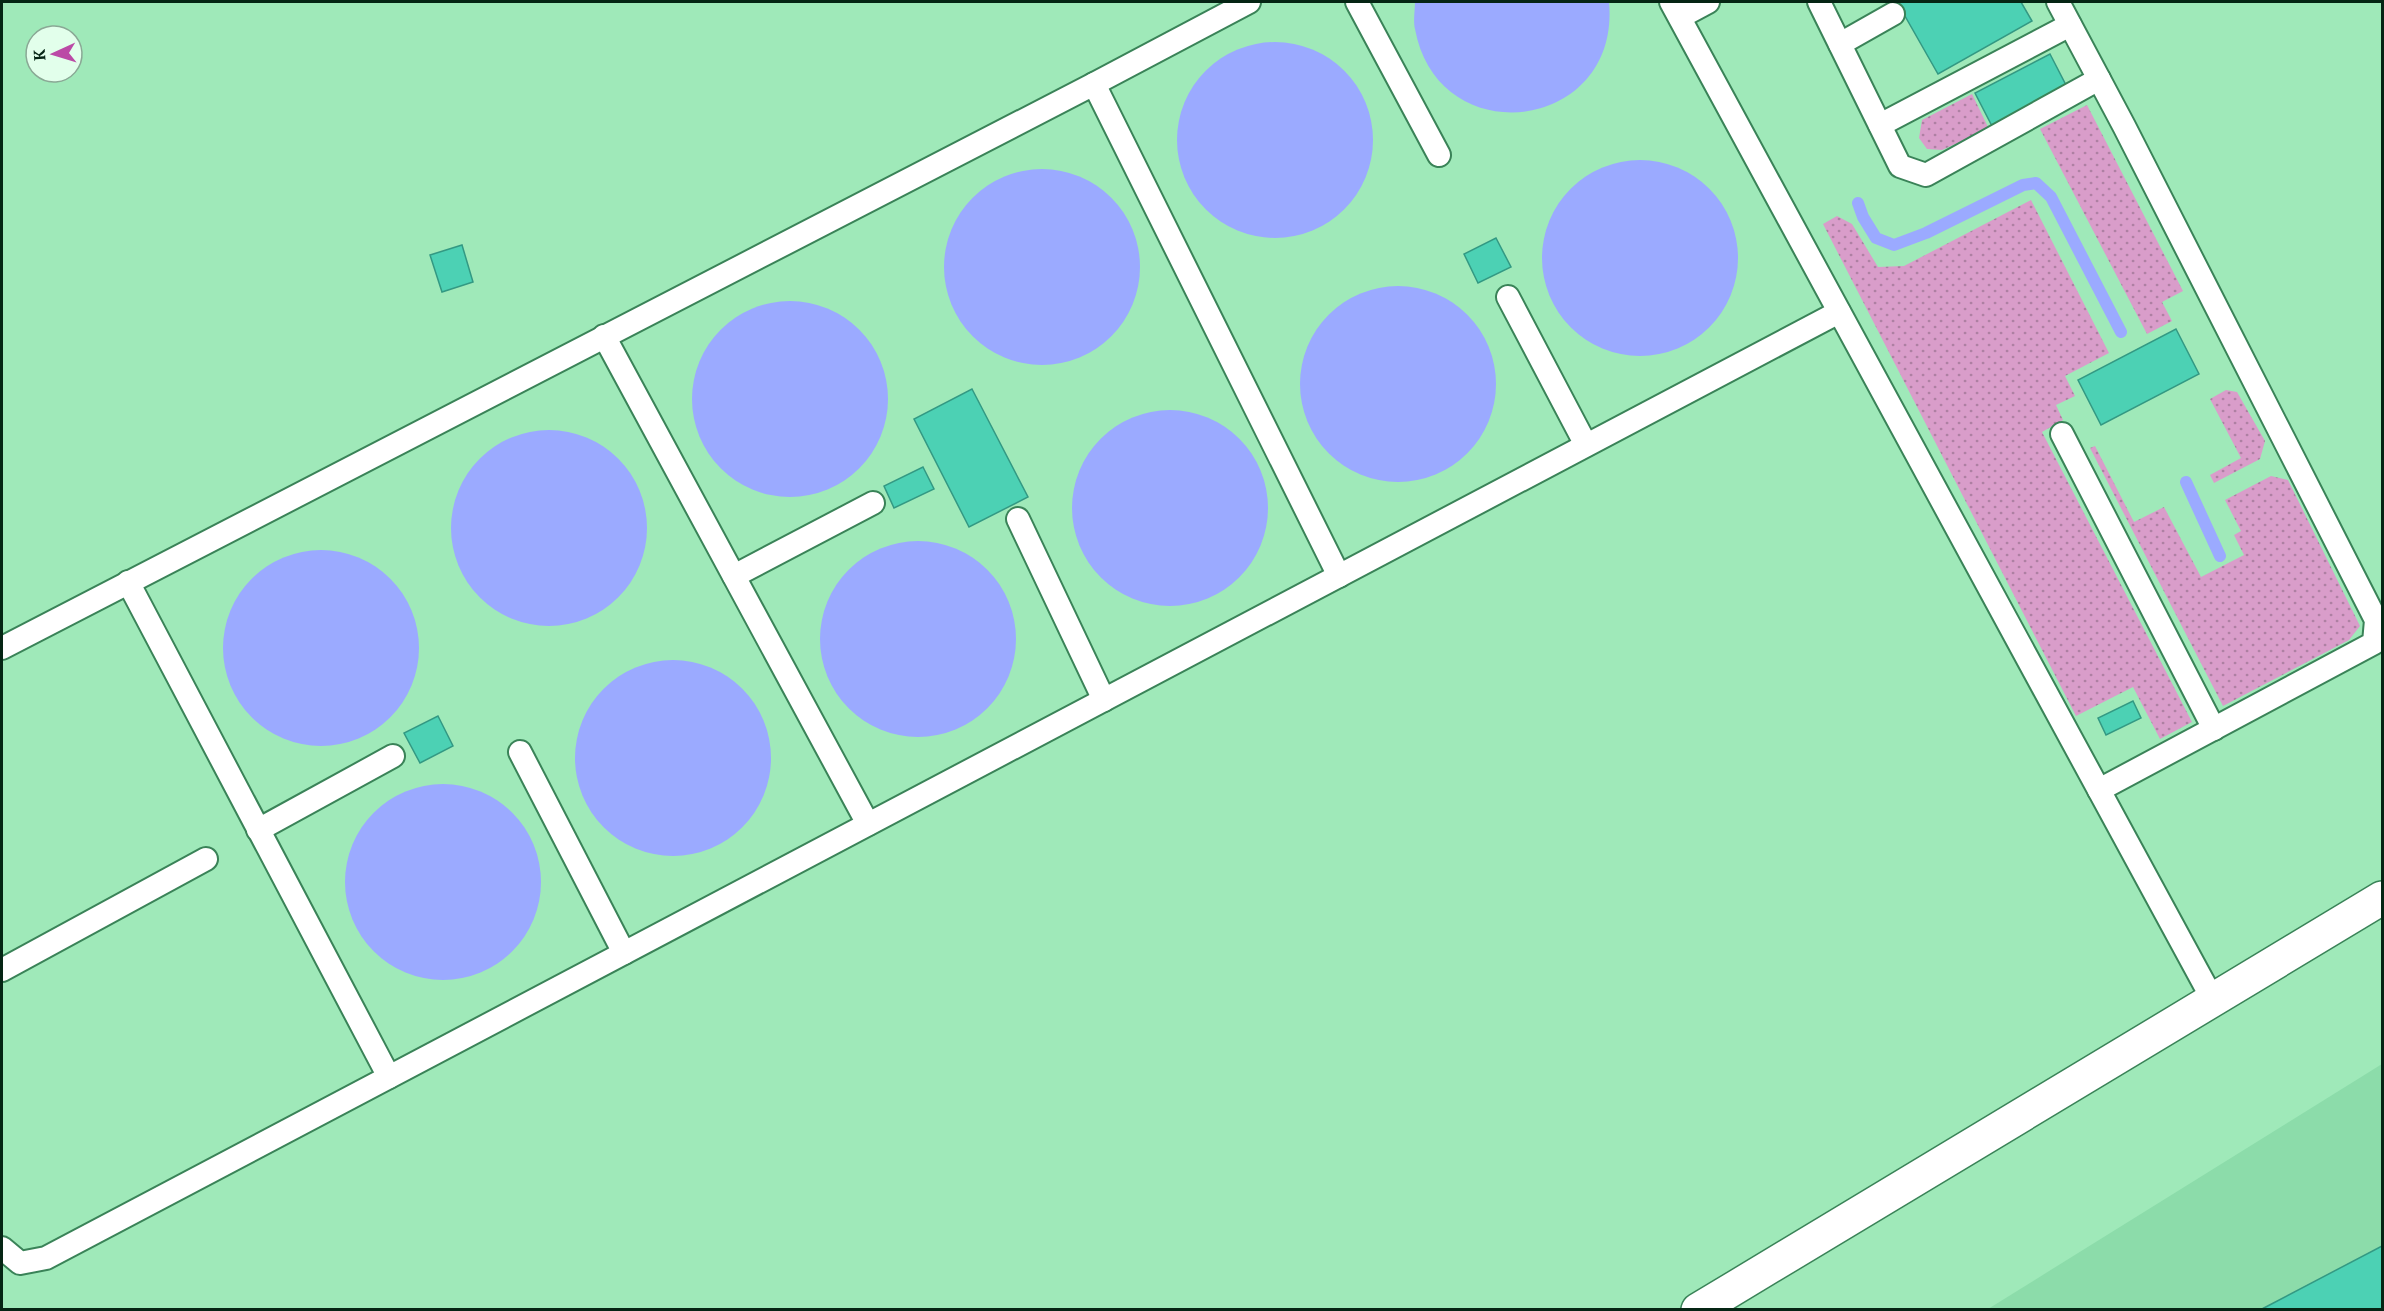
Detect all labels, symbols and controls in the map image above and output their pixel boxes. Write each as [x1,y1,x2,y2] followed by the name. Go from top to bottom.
[24,24,84,84] north arrow
[28,48,50,61] text: K

